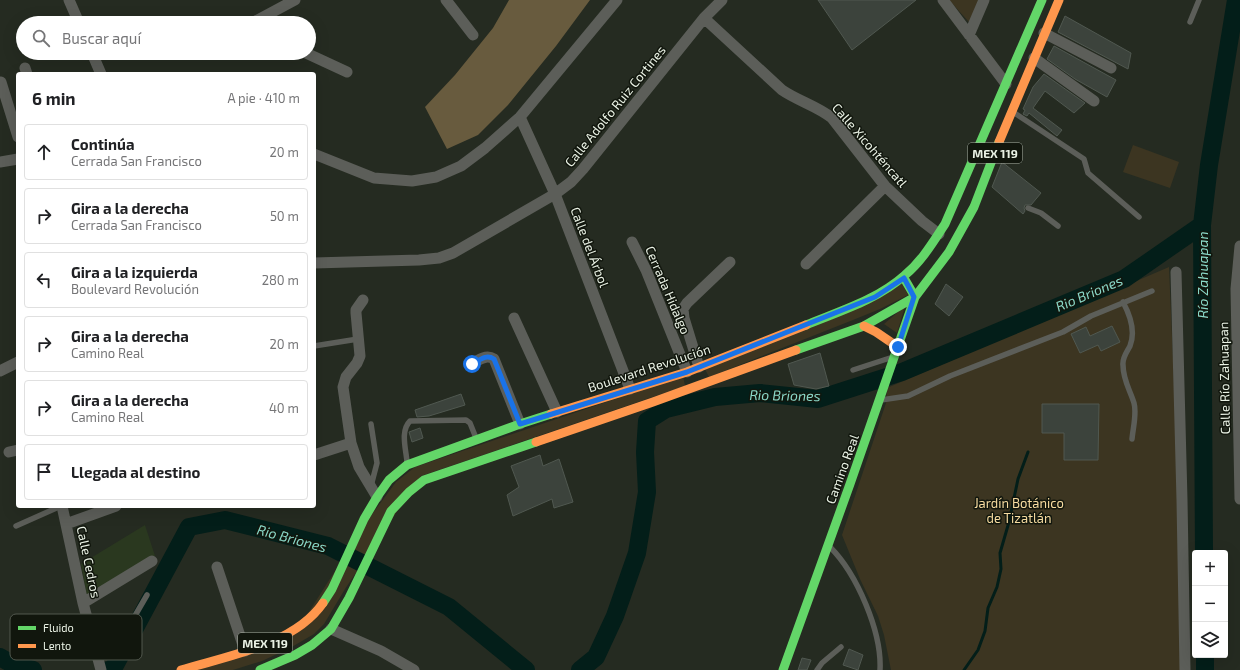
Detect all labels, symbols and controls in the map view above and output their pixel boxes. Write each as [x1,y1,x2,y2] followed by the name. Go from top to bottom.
[16,16,316,60] search box
[30,27,52,49] icon: search
[62,29,141,47] text: Buscar aquí
[561,42,669,170] street label: Calle Adolfo Ruiz Cortines
[32,88,76,108] text: 6 min
[227,90,300,106] text: A pie · 410 m
[829,100,911,190] street label: Calle Xicohténcatl
[71,135,134,153] text: Continúa
[33,141,55,163] icon: ahead
[968,143,1022,163] road number: MEX 119
[270,144,299,160] text: 20 m
[71,153,202,169] text: Cerrada San Francisco
[71,199,189,217] text: Gira a la derecha
[567,204,614,290] street label: Calle del Árbol
[33,205,55,227] icon: right
[270,208,299,224] text: 50 m
[71,217,202,233] text: Cerrada San Francisco
[1194,231,1211,319] water label: Río Zahuapan
[642,243,694,337] street label: Cerrada Hidalgo
[71,263,198,281] text: Gira a la izquierda
[33,269,55,291] icon: left
[1053,271,1125,315] water label: Rio Briones
[262,272,299,288] text: 280 m
[71,281,199,297] text: Boulevard Revolución
[1215,322,1233,434] street label: Calle Río Zahuapan
[71,327,189,345] text: Gira a la derecha
[33,333,55,355] icon: right
[270,336,299,352] text: 20 m
[889,338,907,356] route end
[586,341,712,395] street label: Boulevard Revolución
[71,345,144,361] text: Camino Real
[463,355,481,373] route start
[749,386,821,404] water label: Rio Briones
[71,391,189,409] text: Gira a la derecha
[33,397,55,419] icon: right
[269,400,299,416] text: 40 m
[71,409,144,425] text: Camino Real
[822,432,862,506] street label: Camino Real
[33,461,55,483] icon: arrive
[71,463,200,481] text: Llegada al destino
[974,495,1064,526] park label: Jardín Botánico de Tizatlán
[255,521,329,555] water label: Rio Briones
[74,525,104,599] street label: Calle Cedros
[1192,550,1228,658] map controls
[1192,550,1228,586] button: +
[1192,586,1228,622] button: −
[10,614,142,660] legend
[43,621,74,634] text: Fluido
[1192,622,1228,658] button: layers
[238,633,292,653] road number: MEX 119
[43,639,71,652] text: Lento

